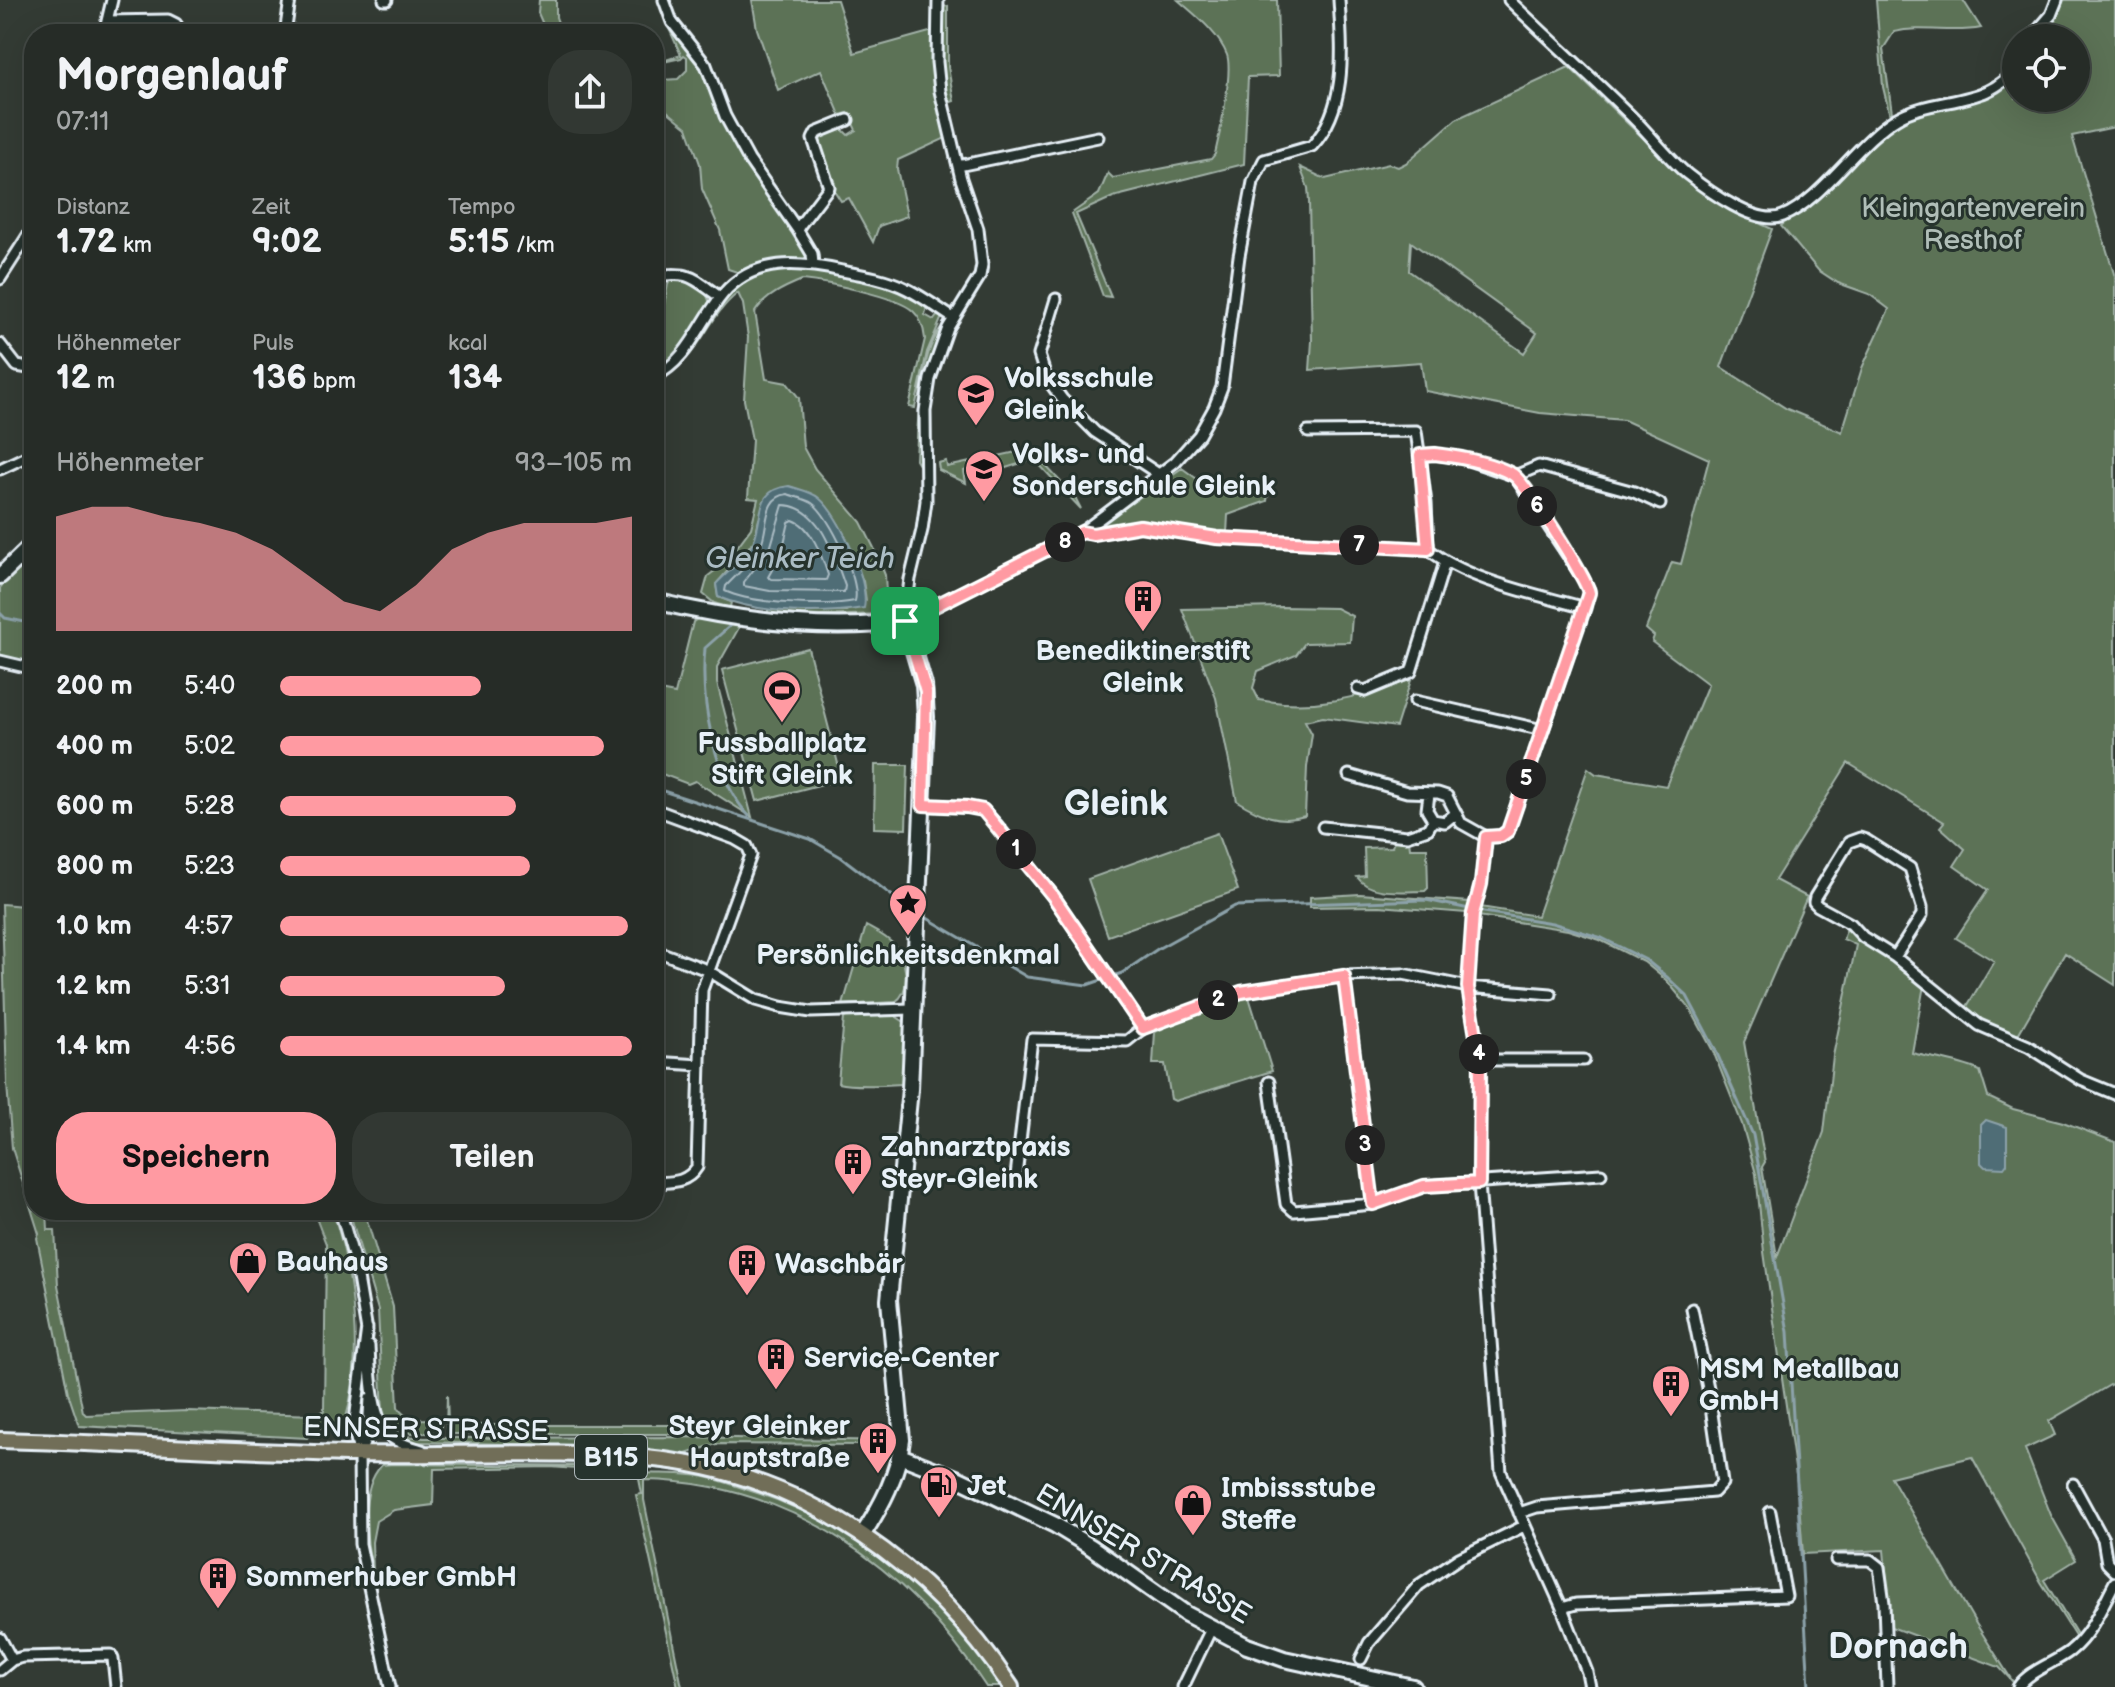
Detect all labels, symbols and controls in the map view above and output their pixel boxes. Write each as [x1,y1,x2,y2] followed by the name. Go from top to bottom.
[2002,24,2090,112] map controls
[2002,24,2090,112] button: locate
[56,50,288,103] text: Morgenlauf
[548,50,632,134] button: share
[56,107,109,138] text: 07:11
[1861,192,2085,257] park label: Kleingartenverein Resthof
[56,194,130,221] text: Distanz
[252,194,290,221] text: Zeit
[448,194,515,221] text: Tempo
[56,221,117,262] text: 1.72
[252,221,322,262] text: 9:02
[448,221,510,262] text: 5:15
[117,232,152,259] text: km
[510,232,555,259] text: /km
[56,330,180,357] text: Höhenmeter
[252,330,294,357] text: Puls
[448,330,487,357] text: kcal
[56,357,91,398] text: 12
[252,357,307,398] text: 136
[448,357,502,398] text: 134
[1004,362,1154,427] place label: Volksschule Gleink
[91,368,115,395] text: m
[307,368,356,395] text: bpm
[955,372,997,427] school or university icon: Volksschule Gleink
[1012,438,1276,503] place label: Volks- und Sonderschule Gleink
[56,448,203,479] text: Höhenmeter
[515,448,632,479] text: 93–105 m
[963,448,1005,503] school or university icon: Volks- und Sonderschule Gleink
[1517,486,1557,526] pin: 6
[1530,492,1544,519] text: 6
[1045,522,1085,562] pin: 8
[1339,525,1379,565] pin: 7
[1058,528,1072,555] text: 8
[1353,531,1365,558] text: 7
[705,541,895,577] water label: Gleinker Teich
[1122,578,1164,633] building icon: Benediktinerstift Gleink
[871,587,939,655] pin
[883,599,927,643] icon: arrive
[1036,635,1250,700] place label: Benediktinerstift Gleink
[761,669,803,724] sports icon: Fussballplatz Stift Gleink
[56,671,133,702] text: 200 m
[184,671,235,702] text: 5:40
[697,727,867,792] place label: Fussballplatz Stift Gleink
[56,731,133,762] text: 400 m
[184,731,235,762] text: 5:02
[1506,759,1546,799] pin: 5
[1520,765,1532,792] text: 5
[1064,783,1168,826] district label: Gleink
[56,791,133,822] text: 600 m
[184,791,235,822] text: 5:28
[996,829,1036,869] pin: 1
[1011,835,1021,862] text: 1
[56,851,133,882] text: 800 m
[184,851,235,882] text: 5:23
[887,882,929,937] place icon: Persönlichkeitsdenkmal
[56,911,132,942] text: 1.0 km
[184,911,233,942] text: 4:57
[756,939,1060,972] place label: Persönlichkeitsdenkmal
[56,971,131,1002] text: 1.2 km
[184,971,230,1002] text: 5:31
[1198,980,1238,1020] pin: 2
[1211,986,1225,1013] text: 2
[56,1031,131,1062] text: 1.4 km
[184,1031,236,1062] text: 4:56
[1459,1034,1499,1074] pin: 4
[1473,1040,1485,1067] text: 4
[56,1112,336,1204] button: Speichern
[352,1112,632,1204] button: Teilen
[1345,1125,1385,1165] pin: 3
[881,1131,1071,1196] place label: Zahnarztpraxis Steyr-Gleink
[1359,1131,1371,1158] text: 3
[832,1141,874,1196] building icon: Zahnarztpraxis Steyr-Gleink
[227,1240,269,1295] shop icon: Bauhaus
[726,1242,768,1297] building icon: Waschbär
[276,1246,388,1279] place label: Bauhaus
[775,1248,904,1281] place label: Waschbär
[755,1336,797,1391] building icon: Service-Center
[804,1342,1000,1375] place label: Service-Center
[1699,1353,1899,1418] place label: MSM Metallbau GmbH
[1650,1363,1692,1418] building icon: MSM Metallbau GmbH
[669,1410,851,1475] place label: Steyr Gleinker Hauptstraße
[303,1411,549,1448] street label: ENNSER STRASSE
[857,1420,899,1475] building icon: Steyr Gleinker Hauptstraße
[575,1435,647,1479] road number: B115
[918,1464,960,1519] fuel station icon: Jet
[967,1470,1006,1503] place label: Jet
[1221,1472,1376,1537] place label: Imbissstube Steffe
[1030,1477,1257,1632] street label: ENNSER STRASSE
[1172,1482,1214,1537] shop icon: Imbissstube Steffe
[197,1555,239,1610] building icon: Sommerhuber GmbH
[246,1561,517,1594] place label: Sommerhuber GmbH
[1828,1626,1968,1669] district label: Dornach

